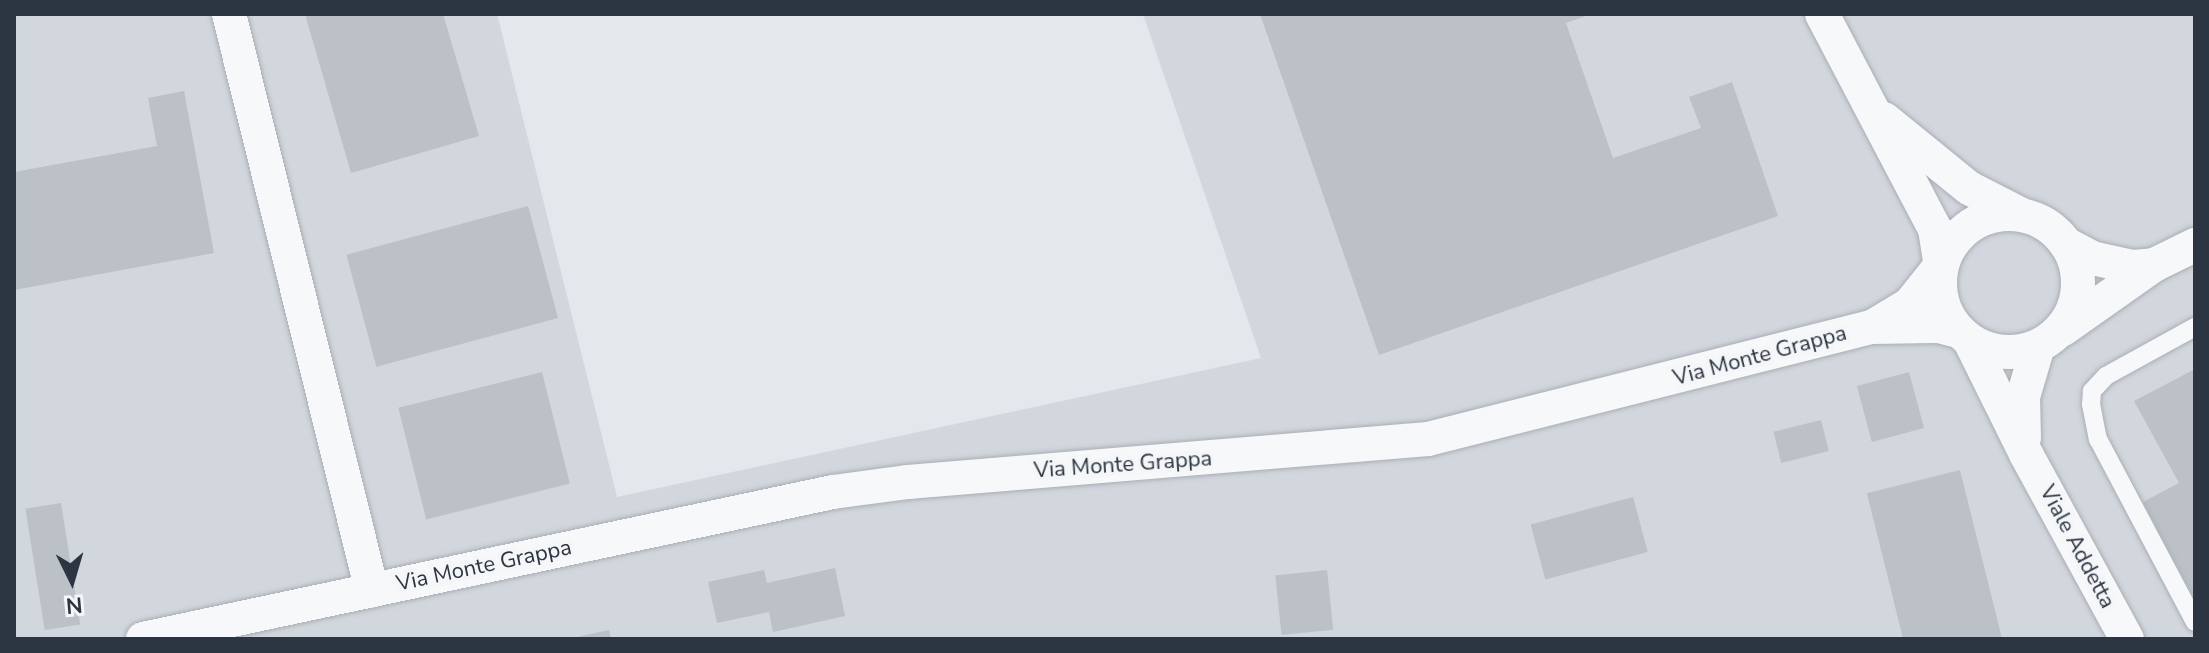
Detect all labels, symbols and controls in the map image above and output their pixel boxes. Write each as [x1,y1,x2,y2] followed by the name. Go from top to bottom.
[1670,320,1850,392] street label: Via Monte Grappa
[1033,446,1213,484] street label: Via Monte Grappa
[2033,481,2121,613] street label: Viale Addetta
[394,535,574,597] street label: Via Monte Grappa
[32,541,112,621] north arrow
[65,589,84,621] text: N

